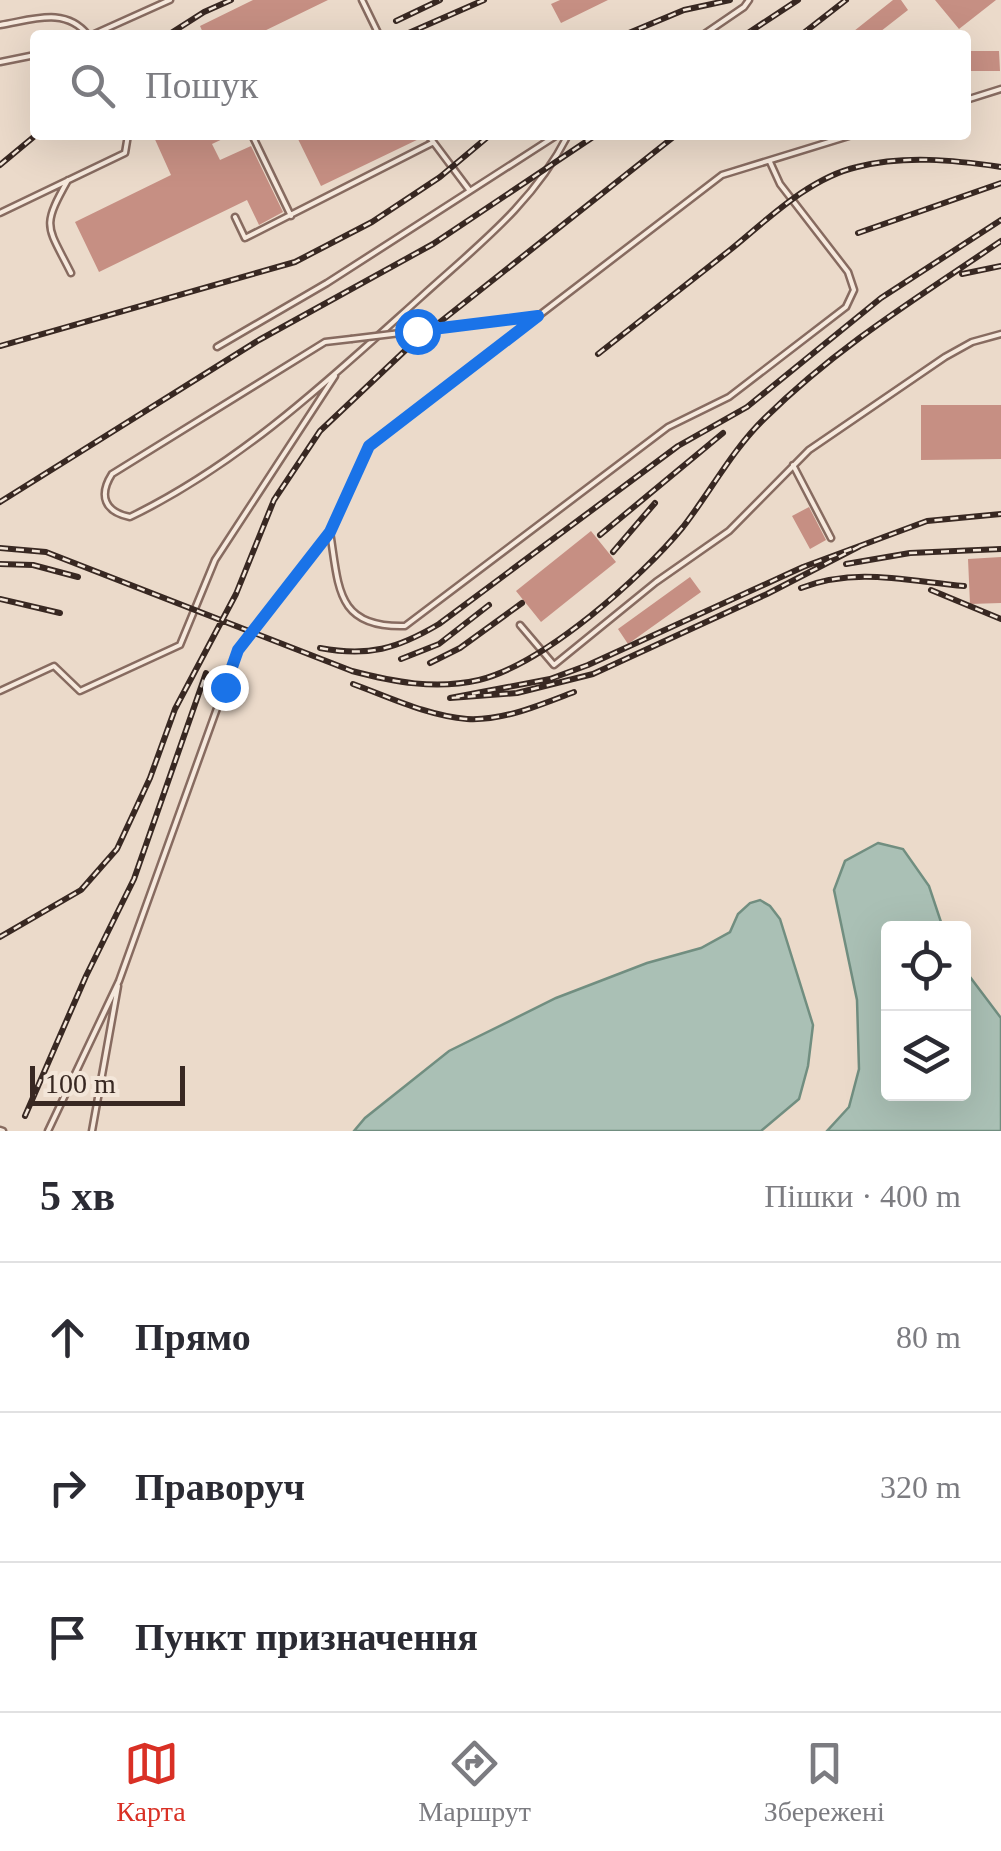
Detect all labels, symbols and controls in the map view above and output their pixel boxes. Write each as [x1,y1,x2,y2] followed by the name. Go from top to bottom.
[30,30,971,140] search box
[65,58,120,113] icon: search
[145,64,258,106] text: Пошук
[395,309,441,355] route start
[203,665,249,711] route end
[881,921,971,1101] map controls
[881,921,971,1011] button: locate
[881,1011,971,1101] button: layers
[30,1061,185,1106] scale bar
[45,1068,116,1099] text: 100 m
[40,1173,115,1219] text: 5 хв
[764,1178,961,1214] text: Пішки · 400 m
[40,1310,95,1365] icon: ahead
[135,1316,251,1358] text: Прямо
[896,1319,961,1355] text: 80 m
[40,1460,95,1515] icon: right
[135,1466,305,1508] text: Праворуч
[880,1469,961,1505] text: 320 m
[40,1610,95,1665] icon: arrive
[135,1616,478,1658] text: Пункт призначення
[116,1736,186,1828] tab: Карта
[418,1736,531,1828] tab: Маршрут
[764,1736,885,1828] tab: Збережені

